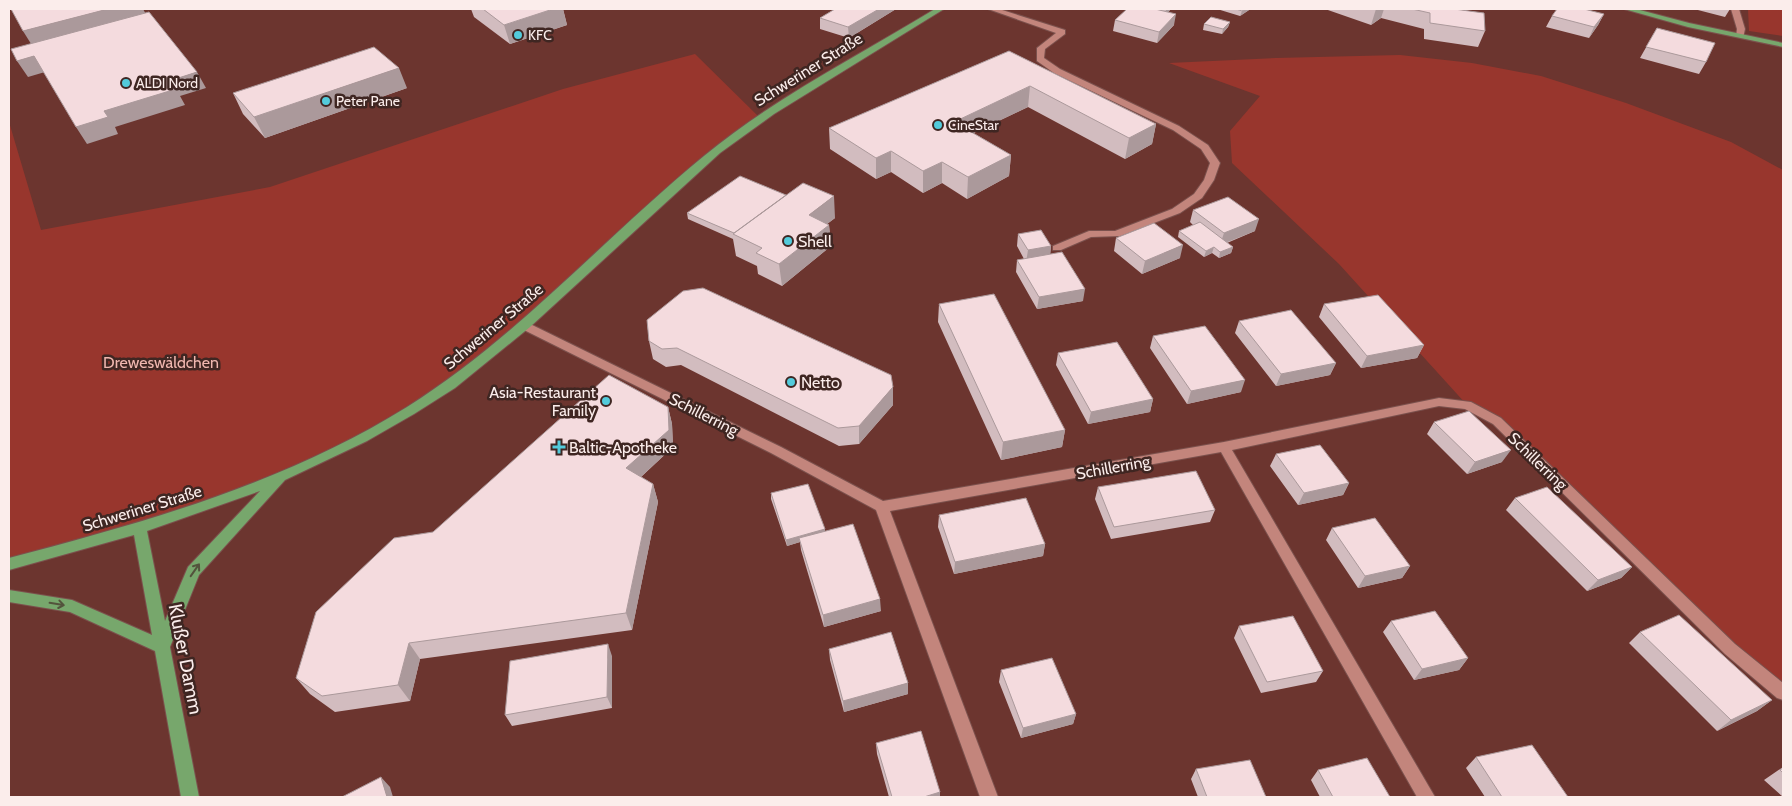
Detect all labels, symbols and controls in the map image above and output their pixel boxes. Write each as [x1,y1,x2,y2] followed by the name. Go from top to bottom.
[528,26,552,44] place label: KFC
[512,29,524,41] marker: KFC
[751,29,866,110] street label: Schweriner Straße
[136,74,198,92] place label: ALDI Nord
[120,77,132,89] marker: ALDI Nord
[336,92,400,110] place label: Peter Pane
[320,95,332,107] marker: Peter Pane
[948,116,999,134] place label: CineStar
[932,119,944,131] marker: CineStar
[798,232,832,251] place label: Shell
[782,235,794,247] marker: Shell
[440,279,547,373] street label: Schweriner Straße
[103,353,219,372] park label: Dreweswäldchen
[801,373,840,392] place label: Netto
[785,376,797,388] marker: Netto
[489,383,597,420] place label: Asia-Restaurant Family
[666,389,742,440] street label: Schillerring
[600,395,612,407] marker: Asia-Restaurant Family
[1504,429,1572,495] street label: Schillerring
[569,438,677,457] place label: Baltic-Apotheke
[553,441,565,453] marker: Baltic-Apotheke
[1075,451,1153,483] street label: Schillerring
[80,481,204,536] street label: Schweriner Straße
[191,564,201,578] one-way arrow
[48,599,64,609] one-way arrow
[164,602,208,716] street label: Klußer Damm

